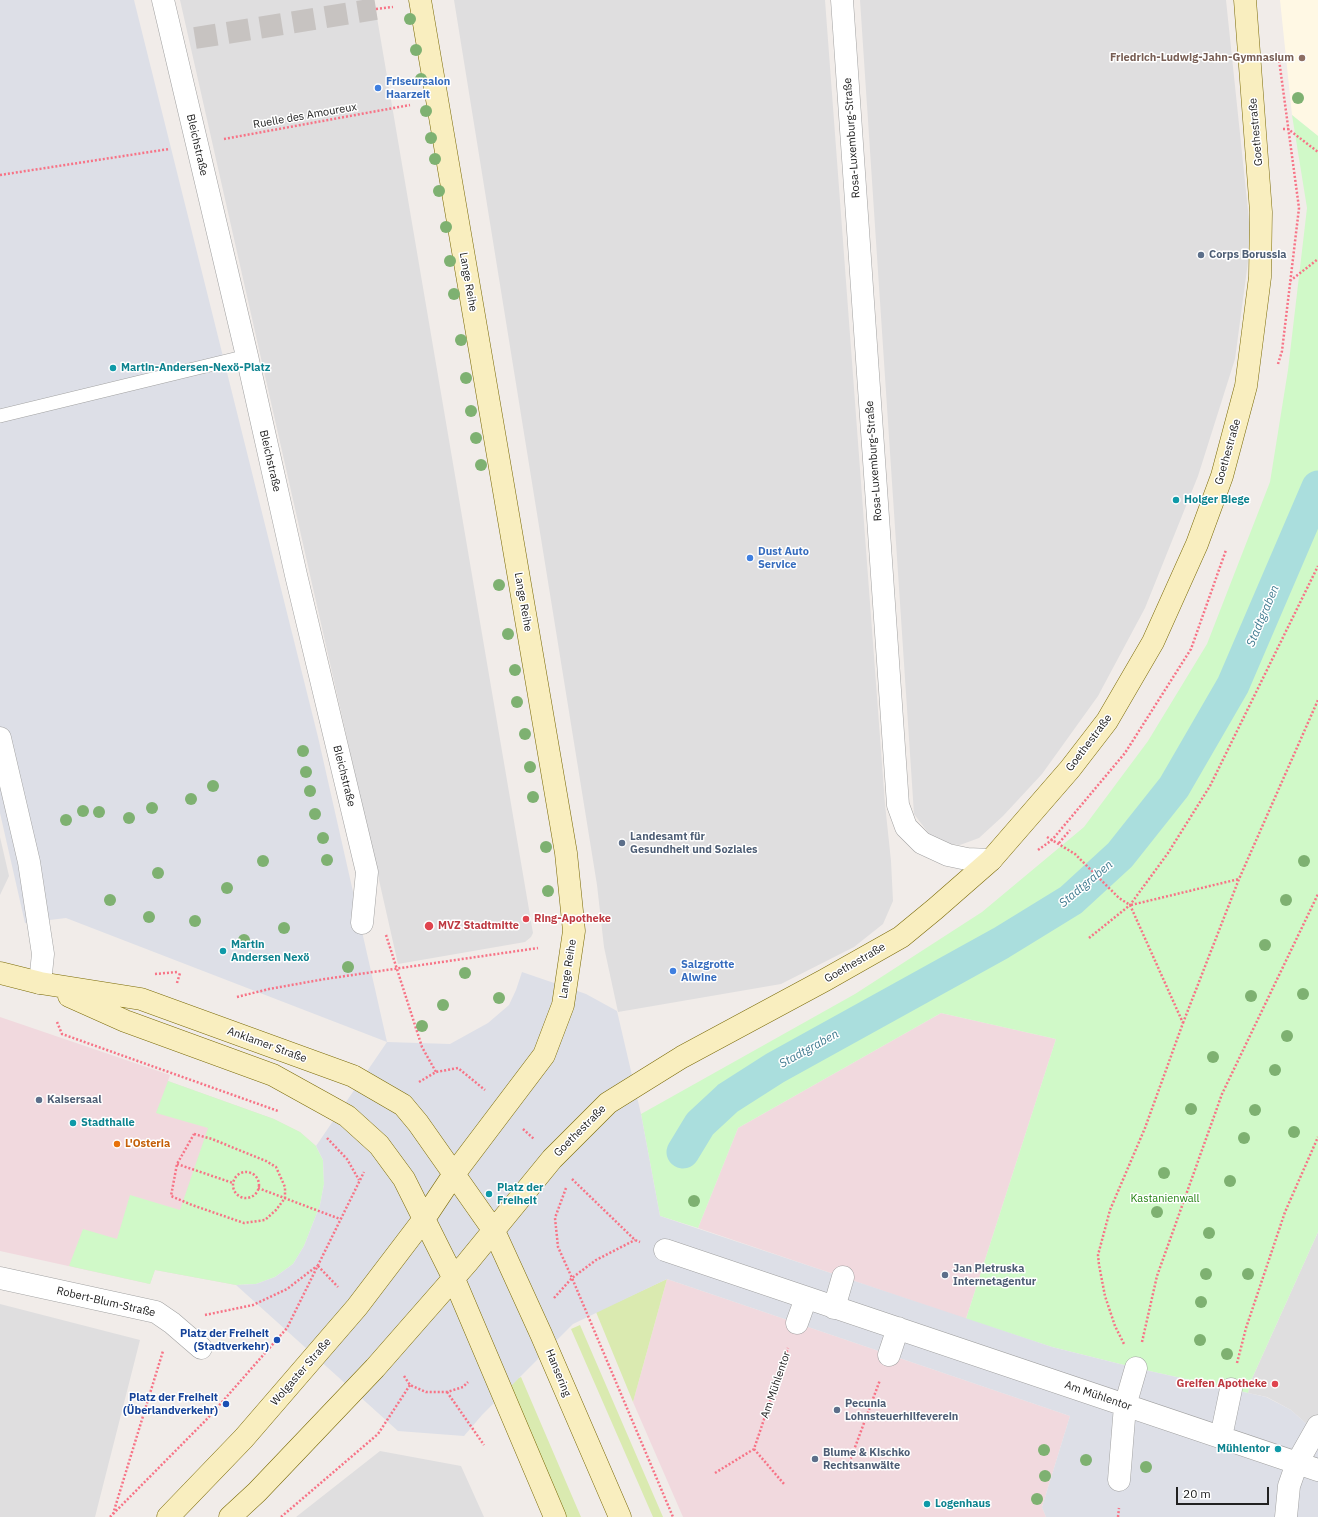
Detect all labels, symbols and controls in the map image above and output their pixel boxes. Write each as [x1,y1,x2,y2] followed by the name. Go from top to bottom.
[1110,51,1294,65] place label: Friedrich-Ludwig-Jahn-Gymnasium
[1297,53,1307,63] marker: Friedrich-Ludwig-Jahn-Gymnasium
[386,75,450,101] place label: Friseursalon Haarzeit
[841,77,863,199] street label: Rosa-Luxemburg-Straße
[373,83,383,93] marker: Friseursalon Haarzeit
[1246,98,1266,166] street label: Goethestraße
[252,100,358,132] street label: Ruelle des Amoureux
[184,113,210,177] street label: Bleichstraße
[1209,248,1287,262] place label: Corps Borussia
[1196,250,1206,260] marker: Corps Borussia
[456,251,480,313] street label: Lange Reihe
[121,361,270,375] place label: Martin-Andersen-Nexö-Platz
[108,363,118,373] marker: Martin-Andersen-Nexö-Platz
[863,400,885,522] street label: Rosa-Luxemburg-Straße
[1212,417,1244,487] street label: Goethestraße
[257,429,283,493] street label: Bleichstraße
[1184,493,1250,507] place label: Holger Biege
[1171,495,1181,505] marker: Holger Biege
[758,545,809,571] place label: Dust Auto Service
[745,553,755,563] marker: Dust Auto Service
[511,571,535,633] street label: Lange Reihe
[1244,583,1282,649] water label: Stadtgraben
[1063,712,1115,774] street label: Goethestraße
[330,744,358,808] street label: Bleichstraße
[630,830,758,856] place label: Landesamt für Gesundheit und Soziales
[617,838,627,848] marker: Landesamt für Gesundheit und Soziales
[1056,857,1116,911] water label: Stadtgraben
[534,912,611,926] place label: Ring-Apotheke
[521,914,531,924] marker: Ring-Apotheke
[438,919,519,933] place label: MVZ Stadtmitte
[423,920,435,932] marker: MVZ Stadtmitte
[231,938,309,964] place label: Martin Andersen Nexö
[557,938,579,1000] street label: Lange Reihe
[822,940,888,986] street label: Goethestraße
[218,946,228,956] marker: Martin Andersen Nexö
[681,958,734,984] place label: Salzgrotte Alwine
[668,966,678,976] marker: Salzgrotte Alwine
[226,1025,308,1065] street label: Anklamer Straße
[777,1027,841,1071] water label: Stadtgraben
[47,1093,102,1107] place label: Kaisersaal
[34,1095,44,1105] marker: Kaisersaal
[551,1102,609,1160] street label: Goethestraße
[81,1116,135,1130] place label: Stadthalle
[68,1118,78,1128] marker: Stadthalle
[125,1137,170,1151] place label: L'Osteria
[112,1139,122,1149] marker: L'Osteria
[497,1181,544,1207] place label: Platz der Freiheit
[484,1189,494,1199] marker: Platz der Freiheit
[1130,1192,1200,1206] park label: Kastanienwall
[953,1262,1036,1288] place label: Jan Pietruska Internetagentur
[940,1270,950,1280] marker: Jan Pietruska Internetagentur
[55,1284,157,1320] street label: Robert-Blum-Straße
[180,1327,269,1353] place label: Platz der Freiheit (Stadtverkehr)
[268,1335,334,1409] street label: Wolgaster Straße
[272,1335,282,1345] marker: Platz der Freiheit (Stadtverkehr)
[542,1347,574,1399] street label: Hansering
[758,1350,794,1420] street label: Am Mühlentor
[1177,1377,1267,1391] place label: Greifen Apotheke
[1063,1378,1133,1414] street label: Am Mühlentor
[1270,1379,1280,1389] marker: Greifen Apotheke
[123,1391,218,1417] place label: Platz der Freiheit (Überlandverkehr)
[845,1397,958,1423] place label: Pecunia Lohnsteuerhilfeverein
[221,1399,231,1409] marker: Platz der Freiheit (Überlandverkehr)
[832,1405,842,1415] marker: Pecunia Lohnsteuerhilfeverein
[1217,1442,1270,1456] place label: Mühlentor
[1273,1444,1283,1454] marker: Mühlentor
[823,1446,910,1472] place label: Blume & Kischko Rechtsanwälte
[810,1454,820,1464] marker: Blume & Kischko Rechtsanwälte
[1178,1479,1271,1505] scale bar
[1183,1486,1211,1501] text: 20 m
[935,1497,991,1511] place label: Logenhaus
[922,1499,932,1509] marker: Logenhaus

